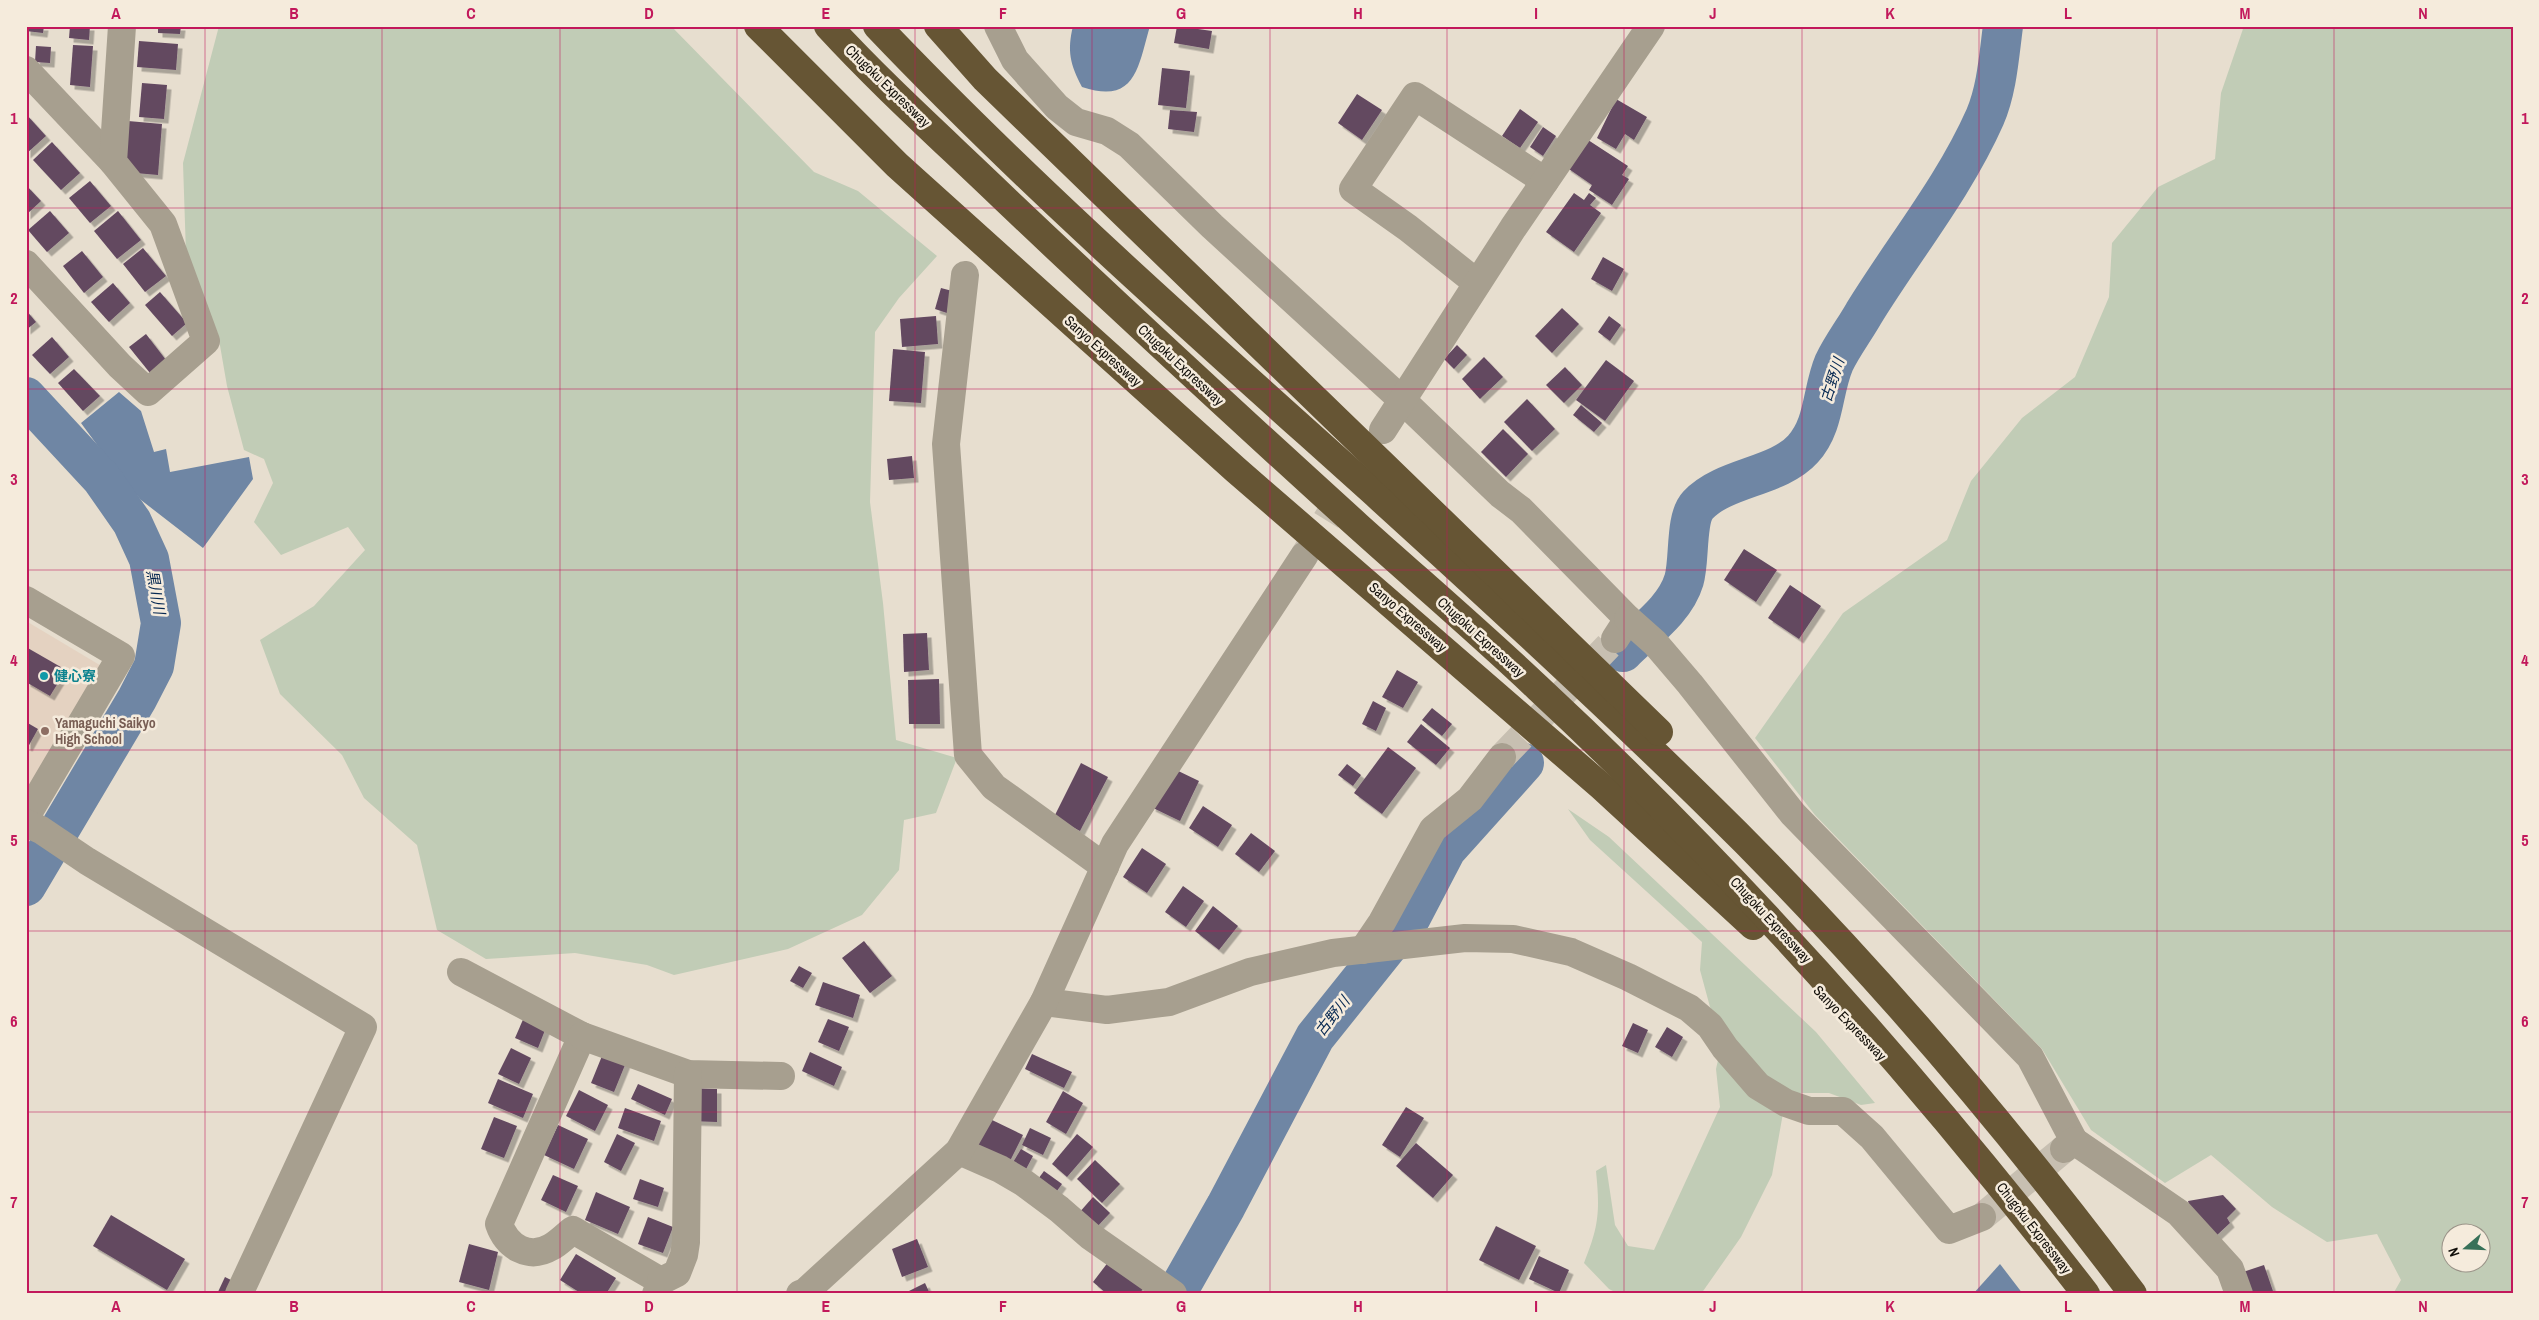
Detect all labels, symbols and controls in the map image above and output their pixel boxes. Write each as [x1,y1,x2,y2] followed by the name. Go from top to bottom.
[111,2,121,24] text: A
[289,2,299,24] text: B
[466,2,476,24] text: C
[644,2,654,24] text: D
[822,2,831,24] text: E
[999,2,1007,24] text: F
[1176,2,1186,24] text: G
[1353,2,1363,24] text: H
[1534,2,1538,24] text: I
[1709,2,1717,24] text: J
[1885,2,1895,24] text: K
[2064,2,2072,24] text: L
[2240,2,2251,24] text: M
[2418,2,2428,24] text: N
[842,41,934,131] street label: Chugoku Expressway
[10,107,18,129] text: 1
[2521,107,2529,129] text: 1
[10,287,18,309] text: 2
[2521,287,2529,309] text: 2
[1061,312,1145,391] street label: Sanyo Expressway
[1134,321,1228,410] street label: Chugoku Expressway
[1815,353,1850,405] water label: 古野川
[10,468,18,490] text: 3
[2521,468,2529,490] text: 3
[142,568,171,618] water label: 黒川川
[1365,578,1451,656] street label: Sanyo Expressway
[1434,593,1528,681] street label: Chugoku Expressway
[10,649,18,671] text: 4
[2521,649,2529,671] text: 4
[54,667,96,685] place label: 健心寮
[38,670,50,682] marker: 健心寮
[55,714,156,748] place label: Yamaguchi Saikyo High School
[39,725,51,737] marker: Yamaguchi Saikyo High School
[10,829,18,851] text: 5
[2521,829,2529,851] text: 5
[1727,873,1816,967] street label: Chugoku Expressway
[1810,982,1891,1065] street label: Sanyo Expressway
[1310,990,1355,1040] water label: 古野川
[10,1010,18,1032] text: 6
[2521,1010,2529,1032] text: 6
[1993,1179,2075,1277] street label: Chugoku Expressway
[10,1191,18,1213] text: 7
[2521,1191,2529,1213] text: 7
[2442,1222,2492,1272] north arrow
[2444,1245,2464,1259] text: N
[111,1295,121,1317] text: A
[289,1295,299,1317] text: B
[466,1295,476,1317] text: C
[644,1295,654,1317] text: D
[822,1295,831,1317] text: E
[999,1295,1007,1317] text: F
[1176,1295,1186,1317] text: G
[1353,1295,1363,1317] text: H
[1534,1295,1538,1317] text: I
[1709,1295,1717,1317] text: J
[1885,1295,1895,1317] text: K
[2064,1295,2072,1317] text: L
[2240,1295,2251,1317] text: M
[2418,1295,2428,1317] text: N

